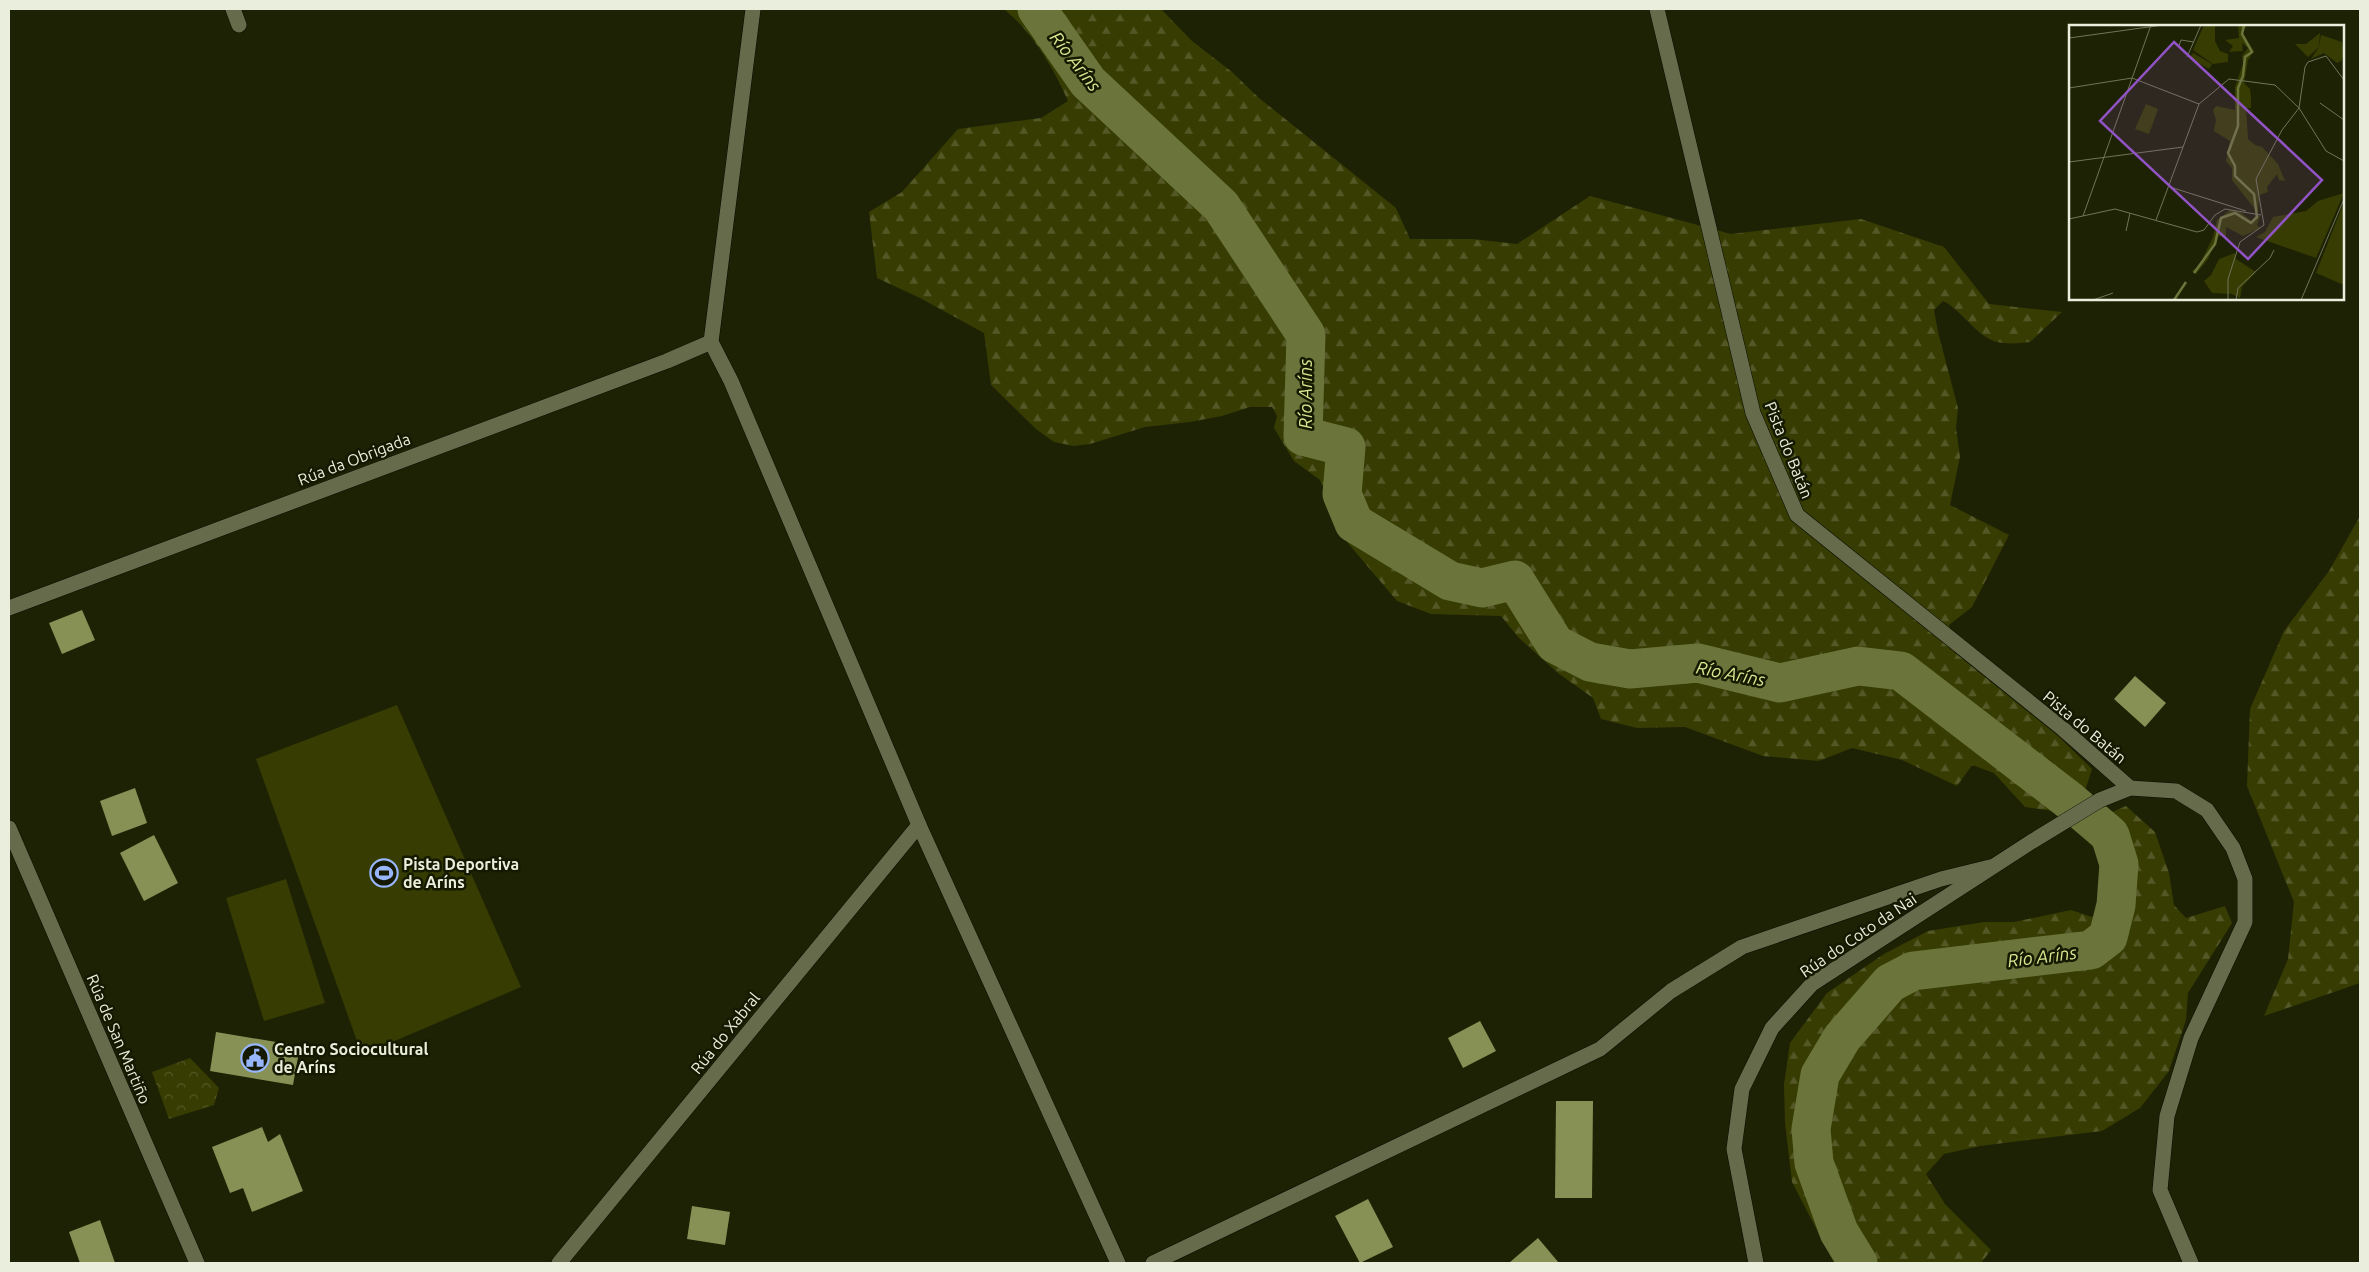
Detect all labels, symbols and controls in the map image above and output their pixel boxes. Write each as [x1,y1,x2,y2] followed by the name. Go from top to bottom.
[2069,25,2344,300] inset map
[1047,27,1106,95] water label: Río Aríns
[1295,359,1315,429] water label: Río Aríns
[1761,399,1817,501] street label: Pista do Batán
[295,429,413,489] street label: Rúa da Obrigada
[1695,657,1768,690] water label: Río Aríns
[2040,687,2130,767] street label: Pista do Batán
[403,855,519,891] place label: Pista Deportiva de Aríns
[369,858,399,888] sports icon: Pista Deportiva de Aríns
[1796,889,1920,981] street label: Rúa do Coto da Nai
[2006,942,2078,970] water label: Río Aríns
[84,971,154,1107] street label: Rúa de San Martiño
[687,989,763,1077] street label: Rúa do Xabral
[274,1040,429,1076] place label: Centro Sociocultural de Aríns
[240,1043,270,1073] public building icon: Centro Sociocultural de Aríns

